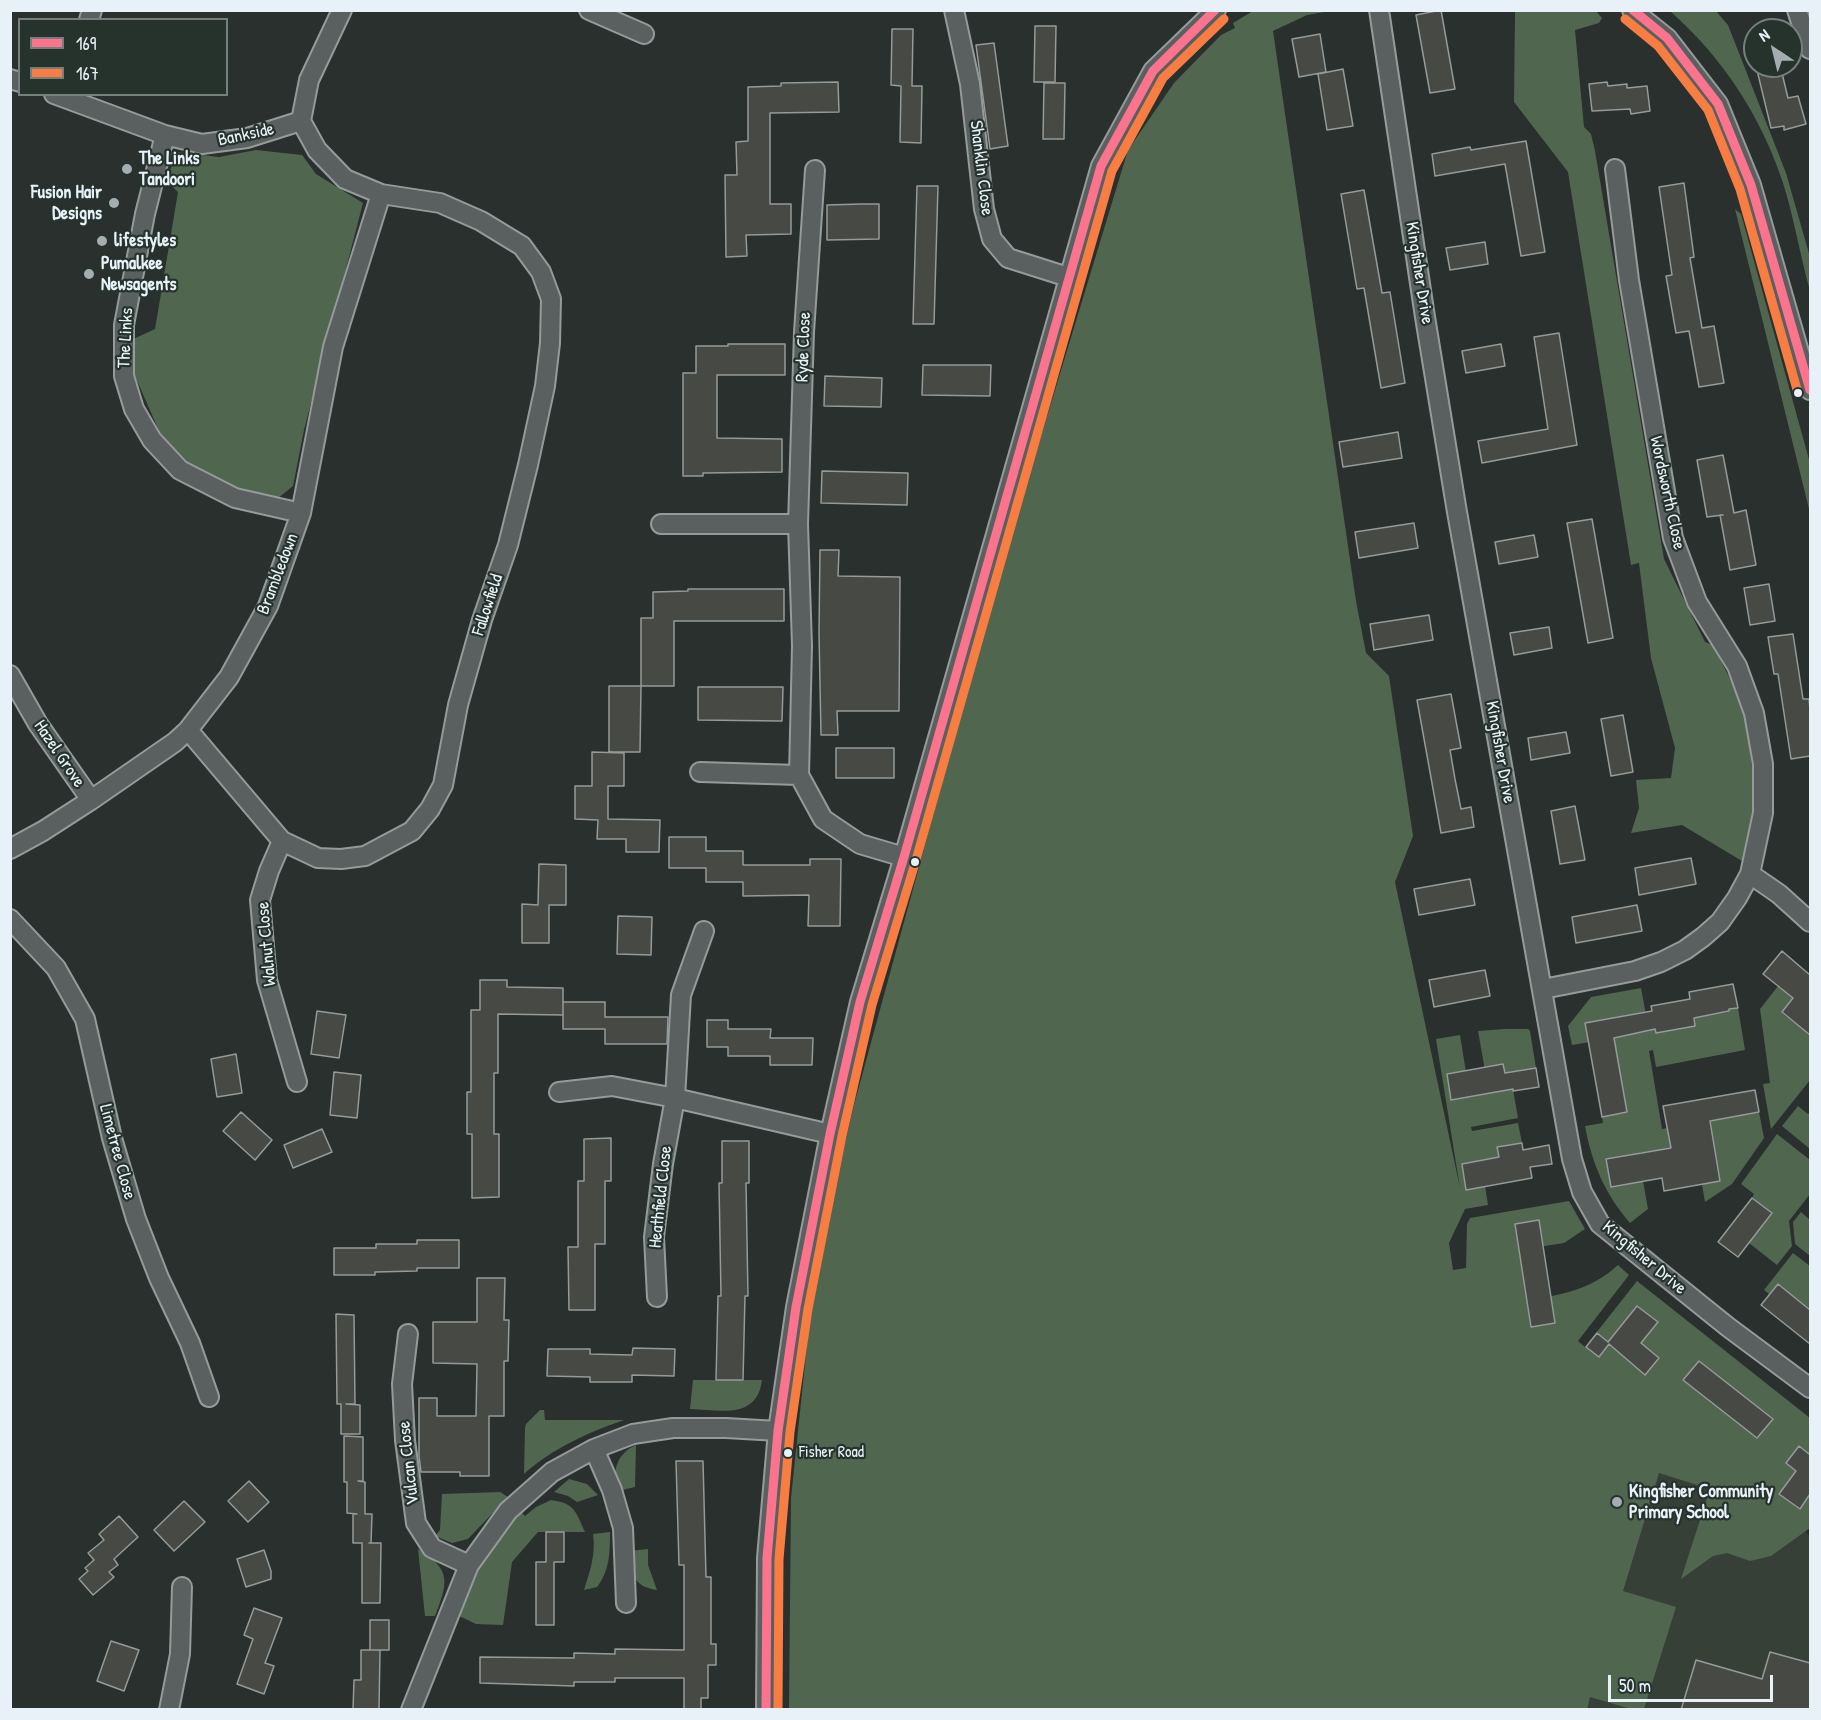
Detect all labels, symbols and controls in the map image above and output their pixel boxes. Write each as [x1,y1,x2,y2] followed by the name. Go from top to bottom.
[18,18,228,96] legend
[1743,18,1803,78] north arrow
[1754,23,1774,46] text: N
[76,31,96,56] text: 169
[76,61,99,86] text: 167
[216,119,276,151] street label: Bankside
[964,119,998,217] street label: Shanklin Close
[139,148,200,190] place label: The Links Tandoori
[120,162,134,176] marker: The Links Tandoori
[31,182,102,224] place label: Fusion Hair Designs
[107,196,121,210] marker: Fusion Hair Designs
[1400,220,1438,326] street label: Kingfisher Drive
[114,230,176,252] place label: lifestyles
[95,234,109,248] marker: lifestyles
[101,253,176,296] place label: Pumalkee Newsagents
[82,267,96,281] marker: Pumalkee Newsagents
[114,307,138,369] street label: The Links
[792,312,816,382] street label: Ryde Close
[1792,387,1804,399] unlabelled marker
[1644,434,1690,552] street label: Wordsworth Close
[253,530,303,618] street label: Brambledown
[468,572,508,638] street label: Fallowfield
[1480,699,1520,805] street label: Kingfisher Drive
[29,716,89,792] street label: Hazel Grove
[909,856,921,868] unlabelled marker
[253,901,281,987] street label: Walnut Close
[94,1102,140,1202] street label: Limetree Close
[645,1145,677,1249] street label: Heathfield Close
[1597,1216,1691,1300] street label: Kingfisher Drive
[394,1420,424,1506] street label: Vulcan Close
[799,1443,864,1463] place label: Fisher Road
[782,1447,794,1459] marker: Fisher Road
[1629,1481,1773,1524] place label: Kingfisher Community Primary School
[1610,1495,1624,1509] marker: Kingfisher Community Primary School
[1611,1663,1776,1701] scale bar
[1619,1673,1651,1698] text: 50 m

